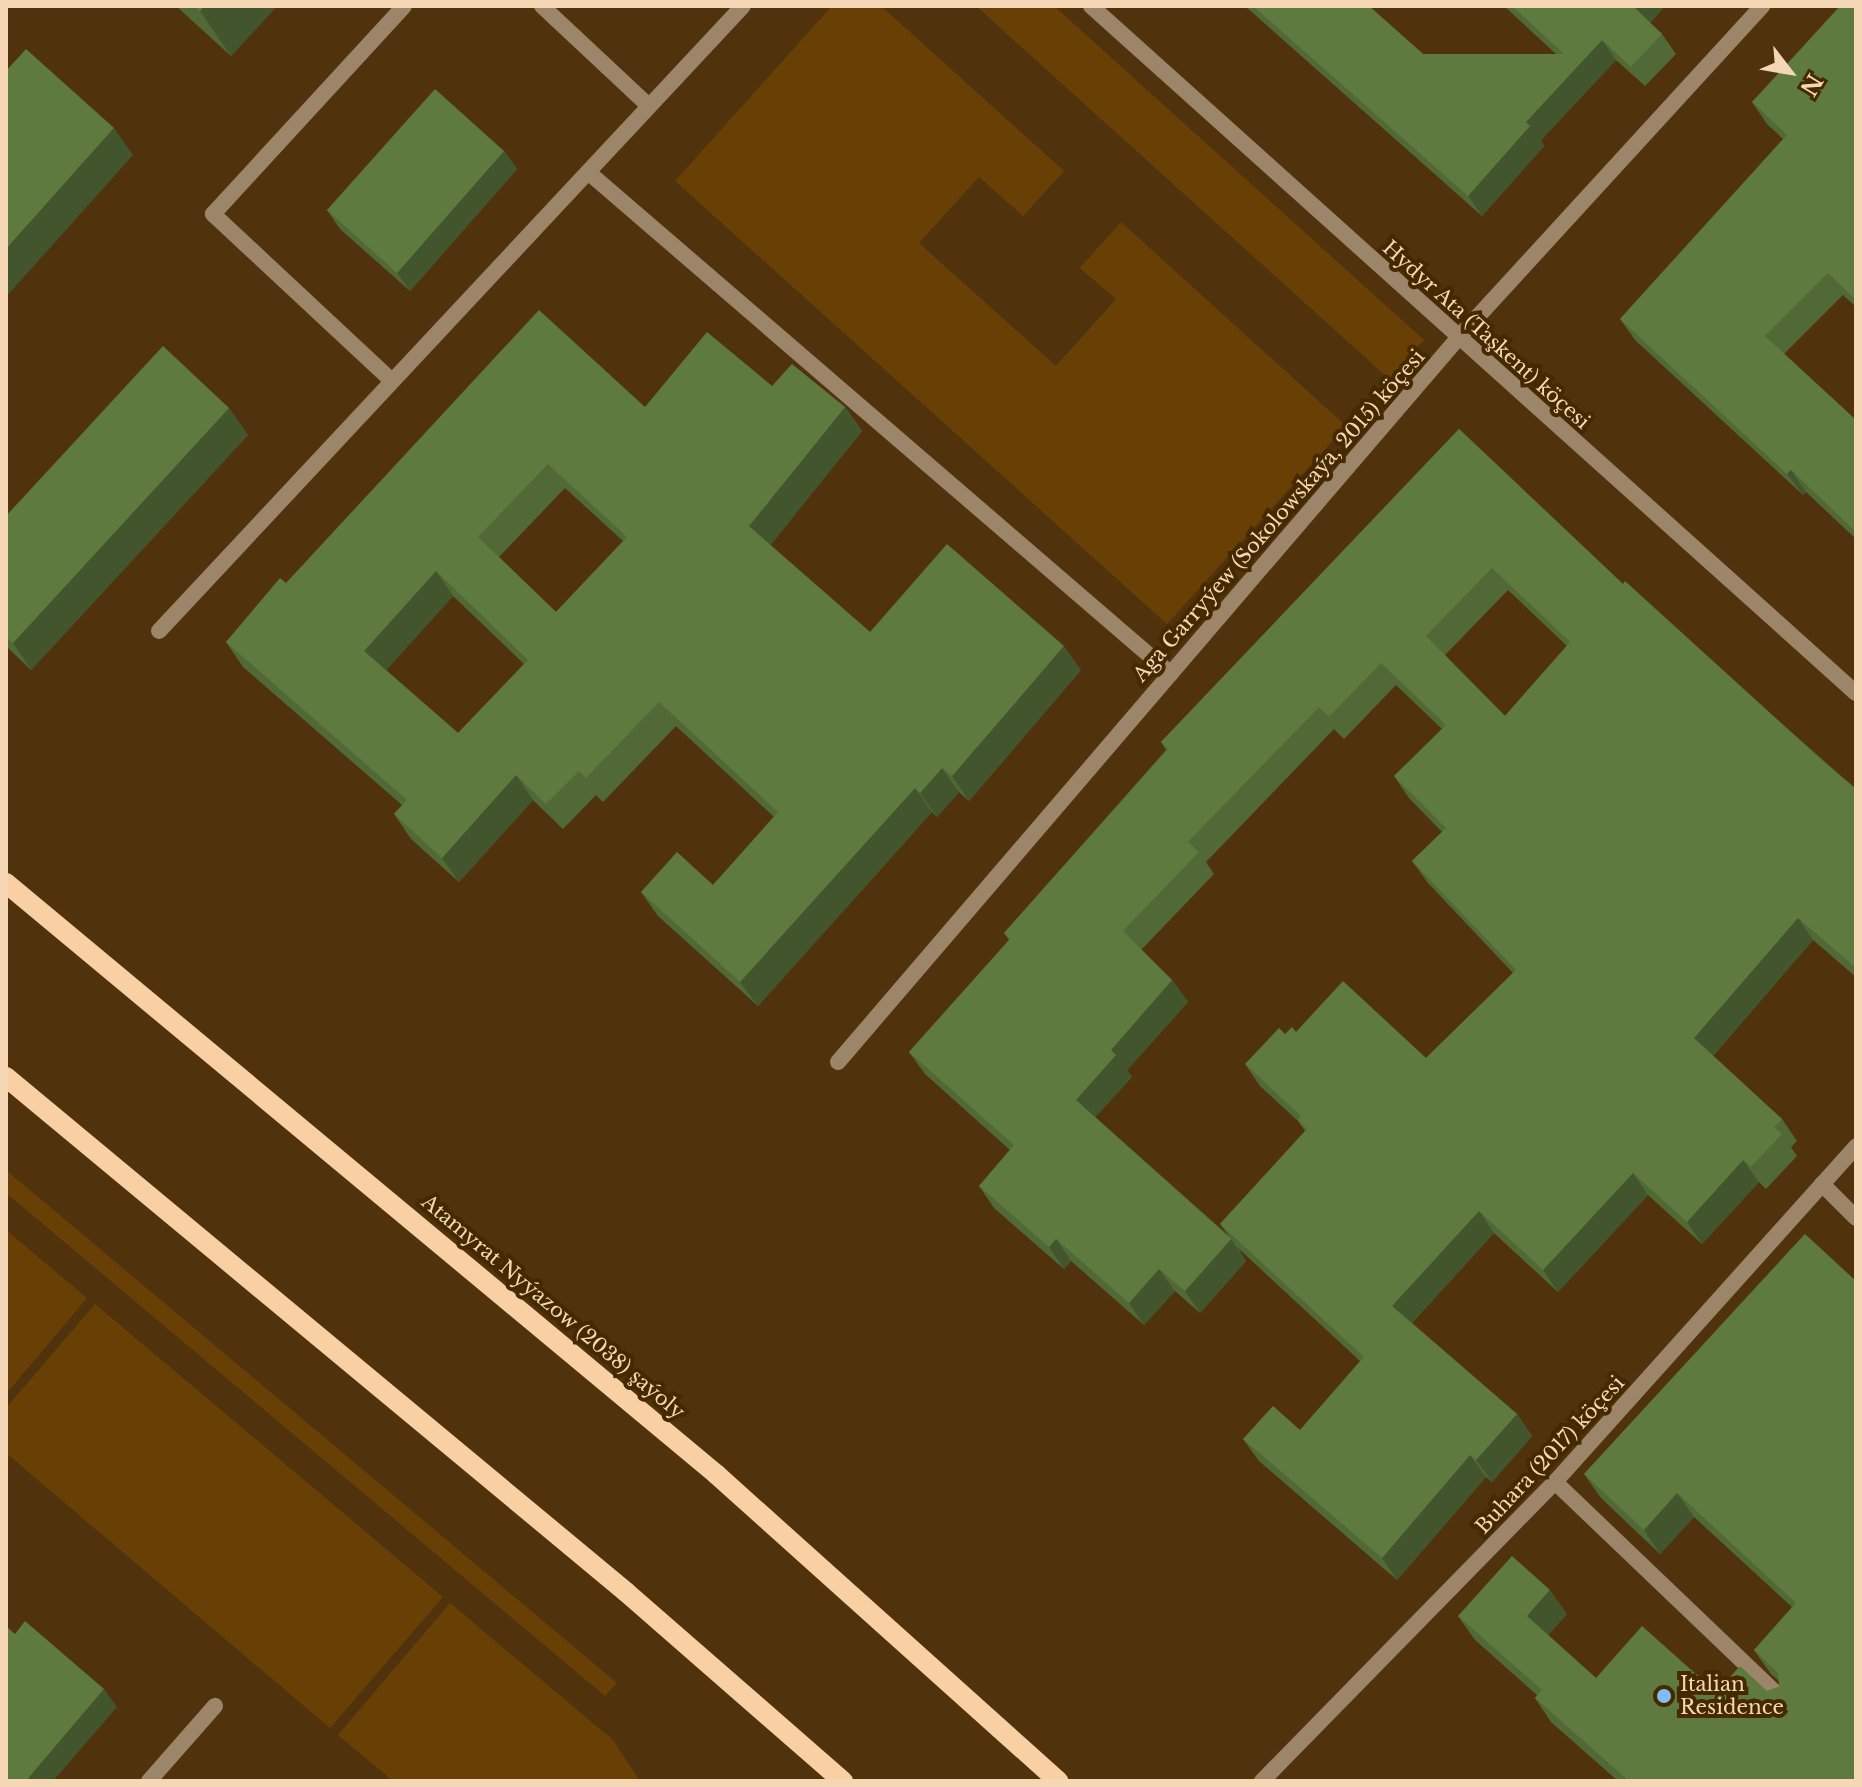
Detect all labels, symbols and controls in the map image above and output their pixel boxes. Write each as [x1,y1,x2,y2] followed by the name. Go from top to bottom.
[1750,32,1830,112] north arrow
[1794,69,1828,100] text: N
[1377,235,1595,435] street label: Hydyr Ata (Taşkent) köçesi
[1128,345,1430,687] street label: Aga Garryýew (Sokolowskaýa, 2015) köçesi
[416,1190,690,1424] street label: Atamyrat Nyýazow (2038) şaýoly
[1471,1371,1629,1539] street label: Buhara (2017) köçesi
[1680,1672,1784,1719] place label: Italian Residence
[1655,1687,1673,1705] marker: Italian Residence

